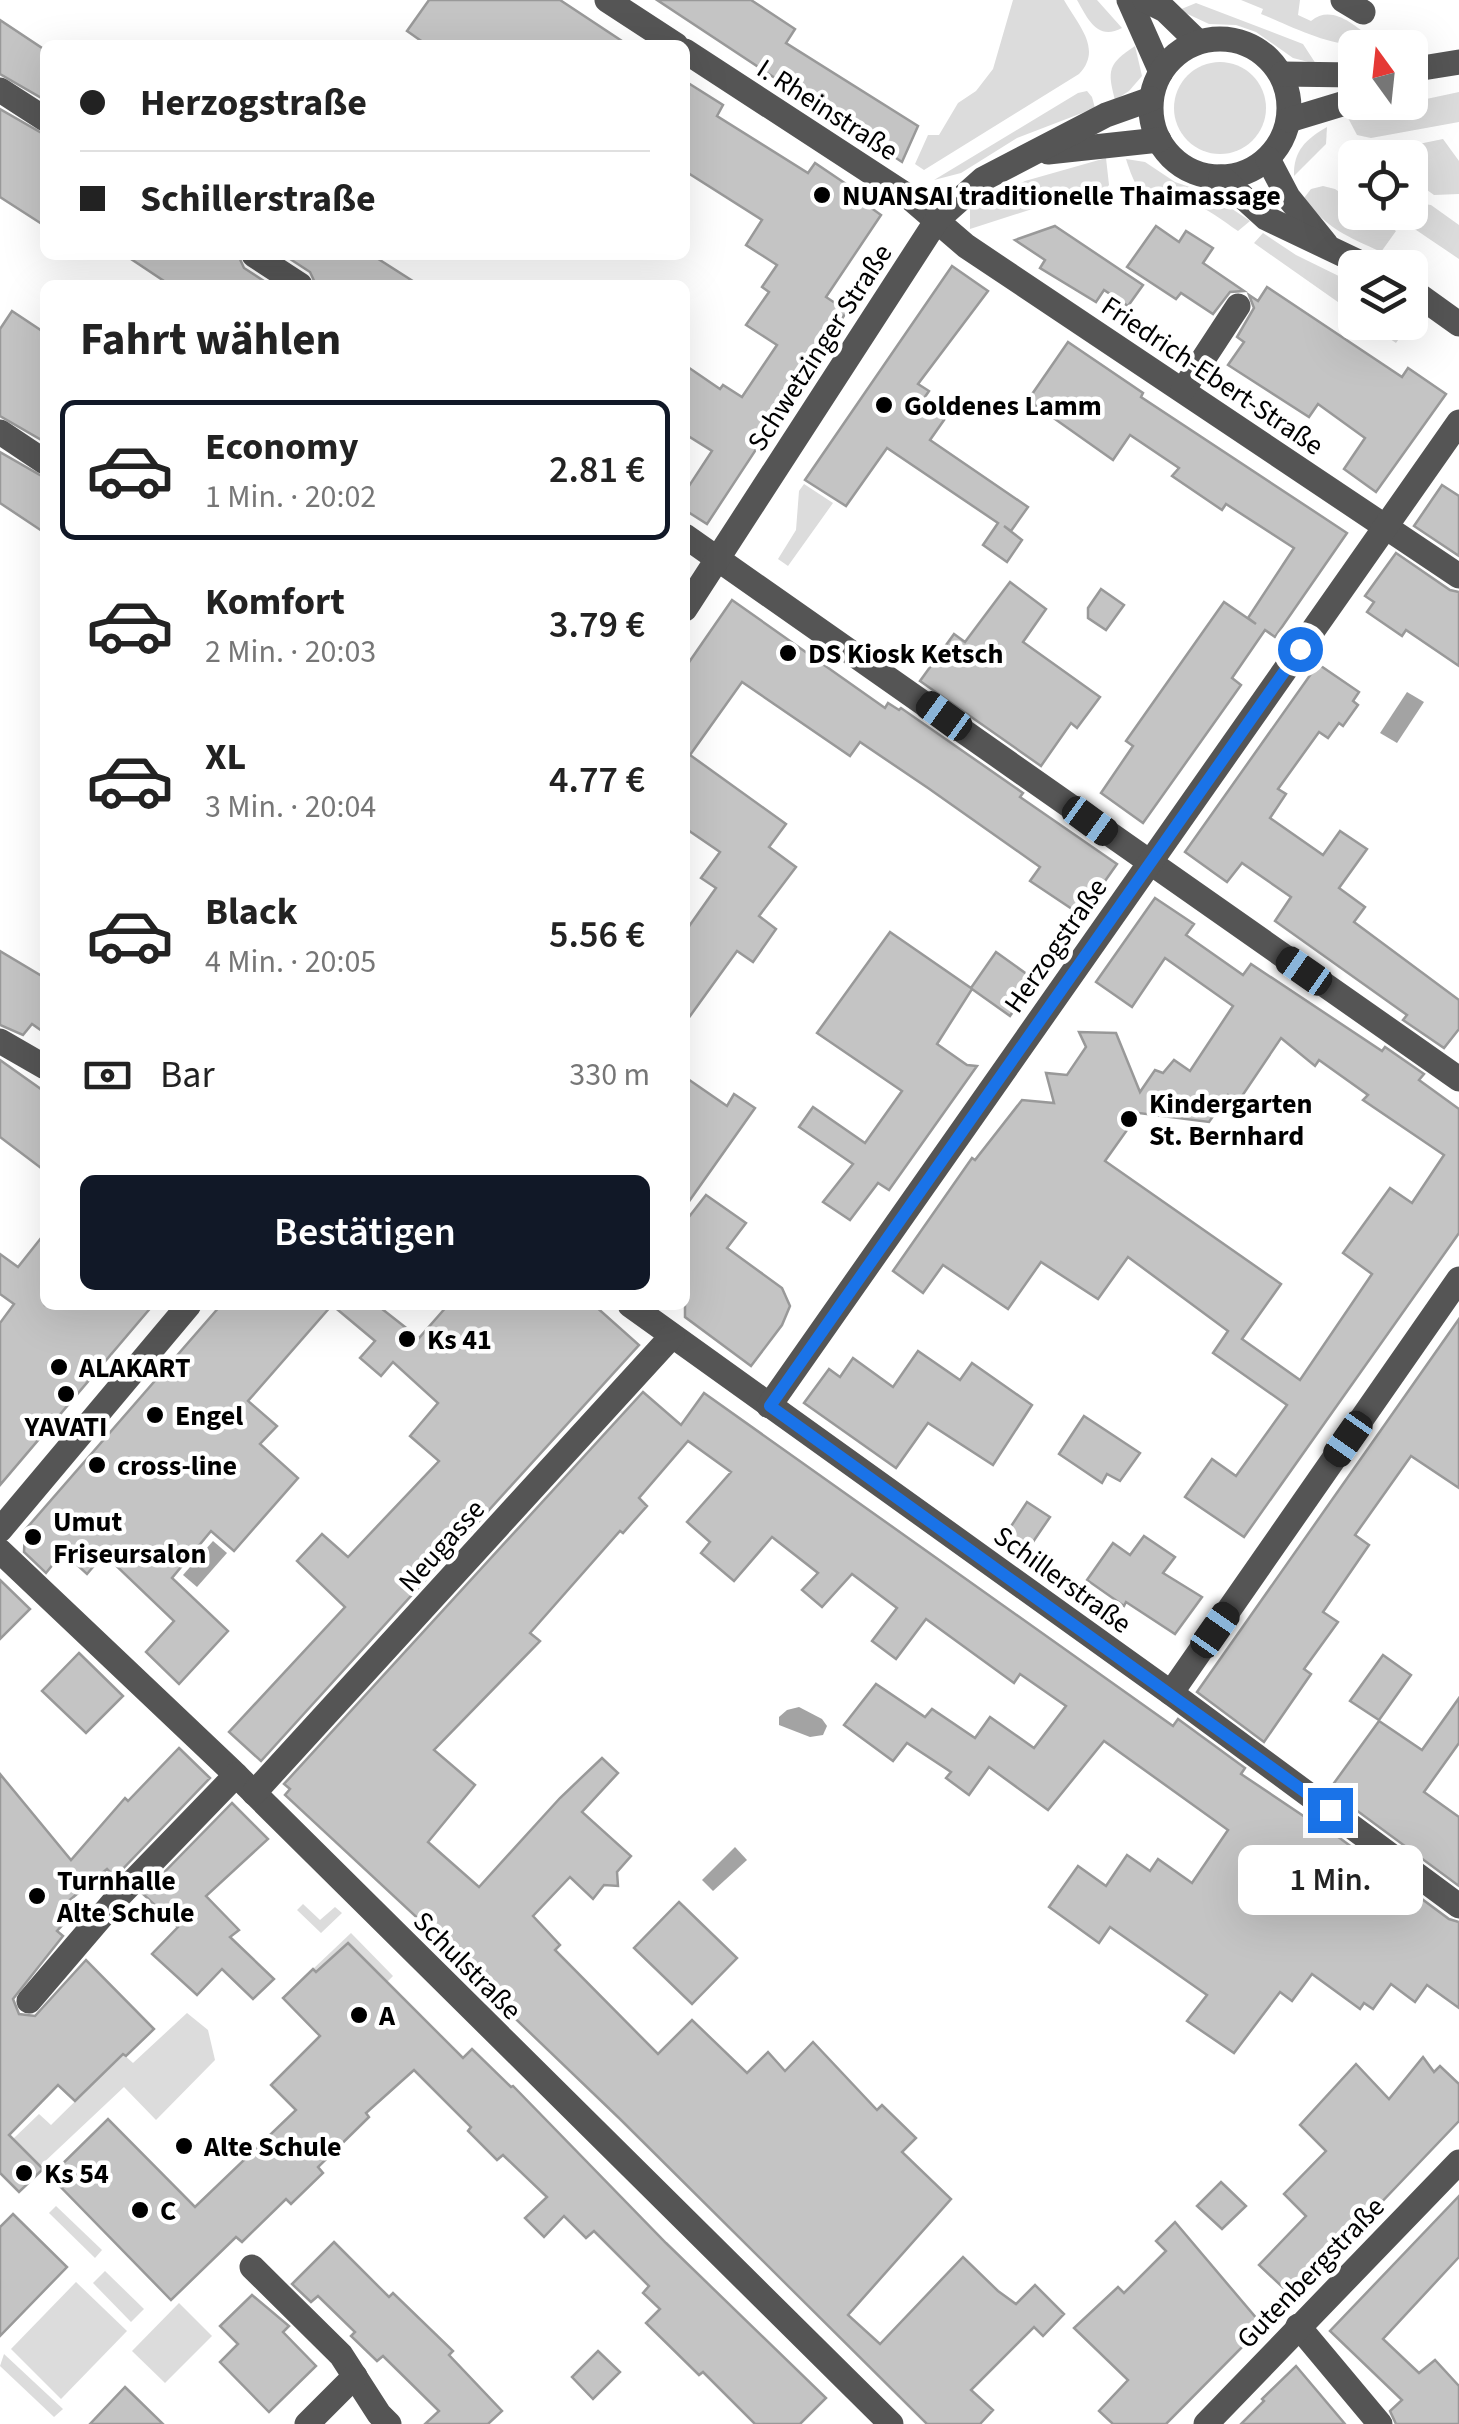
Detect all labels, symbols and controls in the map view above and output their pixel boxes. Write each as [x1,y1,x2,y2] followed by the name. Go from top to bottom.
[1338,30,1428,120] north arrow
[1338,30,1428,340] map controls
[749,49,906,170] street label: I. Rheinstraße
[140,76,367,130] text: Herzogstraße
[1338,140,1428,230] button: locate
[140,172,376,226] text: Schillerstraße
[842,176,1281,216] place label: NUANSAI traditionelle Thaimassage
[811,184,833,206] marker: NUANSAI traditionelle Thaimassage
[738,236,902,459] street label: Schwetzinger Straße
[1338,250,1428,340] button: layers
[1093,286,1332,465] street label: Friedrich-Ebert-Straße
[80,308,341,372] text: Fahrt wählen
[904,386,1102,426] place label: Goldenes Lamm
[873,394,895,416] marker: Goldenes Lamm
[205,420,358,474] text: Economy
[85,425,175,515] icon: car
[549,443,645,497] text: 2.81 €
[205,474,376,520] text: 1 Min. · 20:02
[205,575,345,629] text: Komfort
[85,580,175,670] icon: car
[549,598,645,652] text: 3.79 €
[1278,627,1323,672] route start
[205,629,376,675] text: 2 Min. · 20:03
[808,634,1004,674] place label: DS Kiosk Ketsch
[777,642,799,664] marker: DS Kiosk Ketsch
[911,686,977,746] car
[205,730,246,784] text: XL
[85,735,175,825] icon: car
[549,753,645,807] text: 4.77 €
[205,784,376,830] text: 3 Min. · 20:04
[1057,791,1123,851] car
[995,870,1117,1021] street label: Herzogstraße
[205,885,298,939] text: Black
[85,890,175,980] icon: car
[549,908,645,962] text: 5.56 €
[205,939,376,985] text: 4 Min. · 20:05
[1271,942,1337,1000] car
[80,1048,135,1103] icon: cash
[160,1048,215,1102] text: Bar
[569,1052,650,1098] text: 330 m
[1149,1084,1312,1156] place label: Kindergarten St. Bernhard
[1118,1108,1140,1130] marker: Kindergarten St. Bernhard
[80,1175,650,1290] button: Bestätigen
[427,1320,492,1360] place label: Ks 41
[396,1328,418,1350] marker: Ks 41
[78,1348,191,1388] place label: ALAKART
[48,1356,70,1378] marker: ALAKART
[55,1383,77,1405] marker: YAVATI
[175,1396,243,1436] place label: Engel
[144,1404,166,1426] marker: Engel
[1319,1406,1377,1472] car
[24,1407,107,1447] place label: YAVATI
[117,1446,237,1486] place label: cross-line
[86,1454,108,1476] marker: cross-line
[389,1491,494,1601] street label: Neugasse
[53,1502,206,1574] place label: Umut Friseursalon
[985,1516,1139,1643] street label: Schillerstraße
[22,1526,44,1548] marker: Umut Friseursalon
[1186,1597,1244,1663] car
[1308,1788,1353,1833] route end
[1238,1845,1422,1915] callout: 1 Min.
[1290,1857,1371,1903] text: 1 Min.
[56,1861,194,1933] place label: Turnhalle Alte Schule
[26,1885,48,1907] marker: Turnhalle Alte Schule
[404,1902,531,2029] street label: Schulstraße
[378,1996,396,2036] place label: A
[348,2004,370,2026] marker: A
[203,2127,341,2167] place label: Alte Schule
[173,2135,195,2157] marker: Alte Schule
[44,2154,109,2194] place label: Ks 54
[13,2162,35,2184] marker: Ks 54
[1228,2188,1394,2358] street label: Gutenbergstraße
[160,2191,176,2231] place label: C
[129,2199,151,2221] marker: C

